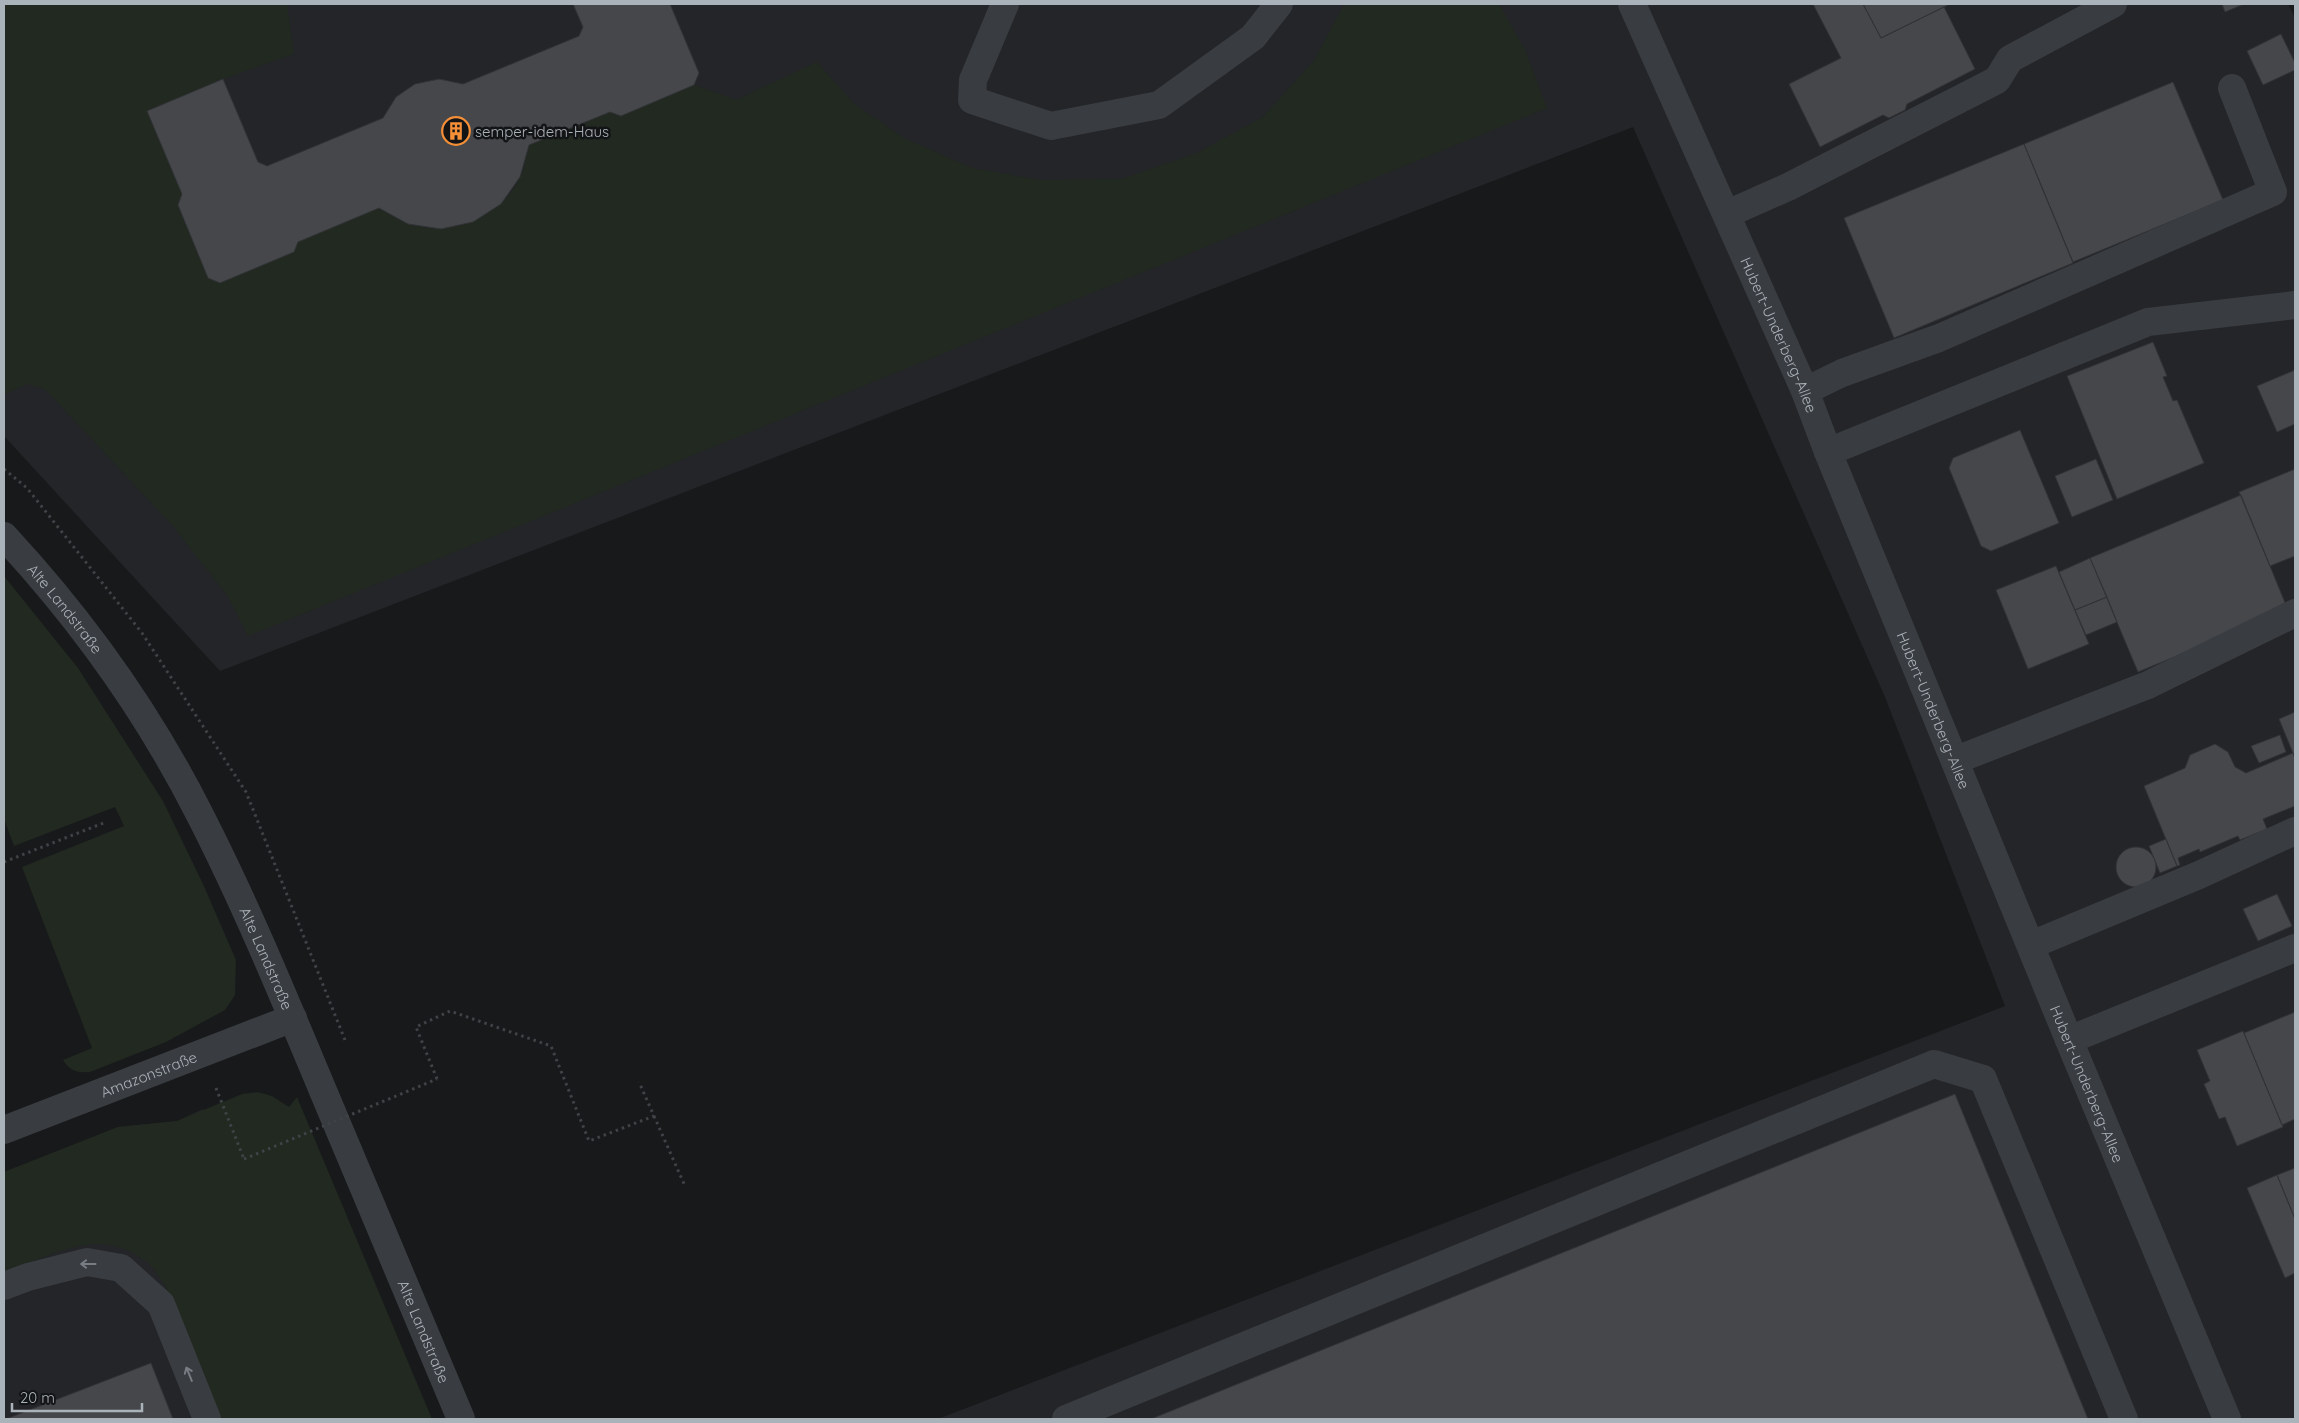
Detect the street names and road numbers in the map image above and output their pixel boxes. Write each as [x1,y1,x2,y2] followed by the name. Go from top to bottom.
[1737,254,1822,415] street label: Hubert-Underberg-Allee
[24,560,107,657] street label: Alte Landstraße
[1893,629,1974,792] street label: Hubert-Underberg-Allee
[236,904,297,1012] street label: Alte Landstraße
[2046,1002,2128,1165] street label: Hubert-Underberg-Allee
[98,1047,199,1101] street label: Amazonstraße
[394,1277,454,1386] street label: Alte Landstraße

